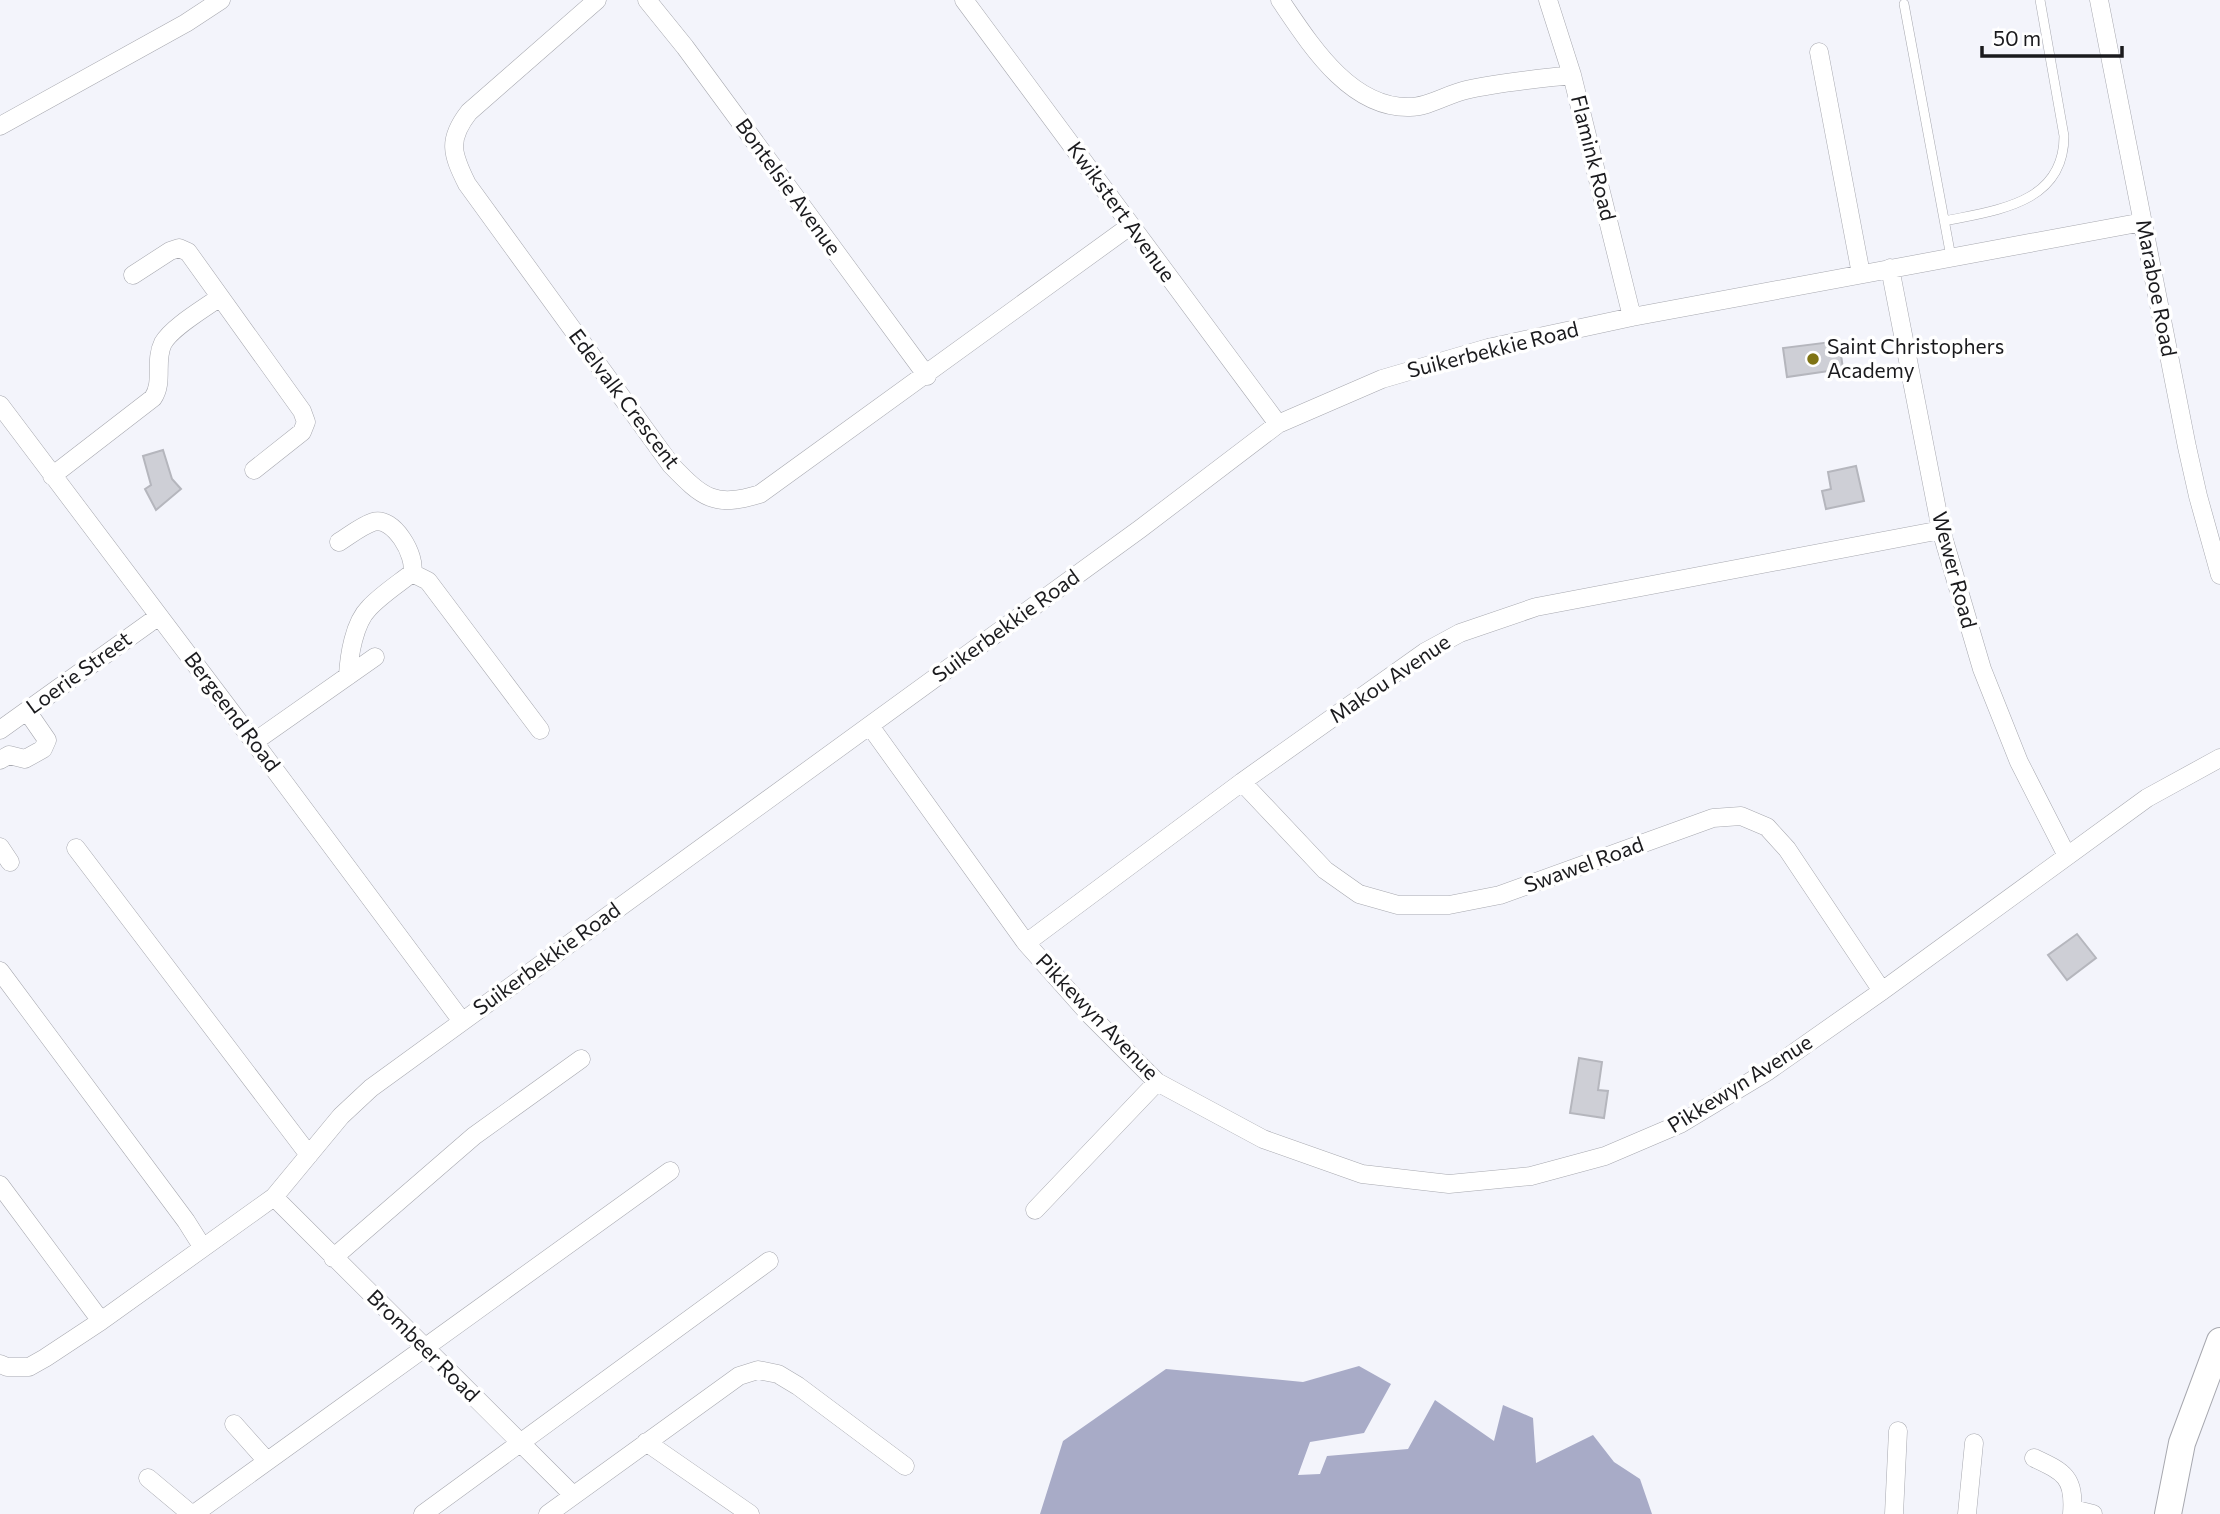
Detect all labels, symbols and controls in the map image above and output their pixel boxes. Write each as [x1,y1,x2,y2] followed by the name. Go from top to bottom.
[1982,14,2122,58] scale bar
[1993,25,2041,50] text: 50 m
[1567,92,1622,223] street label: Flamink Road
[731,113,847,259] street label: Bontelsie Avenue
[1063,136,1181,286] street label: Kwikstert Avenue
[2132,217,2183,358] street label: Maraboe Road
[1404,315,1581,382] street label: Suikerbekkie Road
[565,323,686,473] street label: Edelvalk Crescent
[1827,333,2004,382] place label: Saint Christophers Academy
[1805,351,1821,367] marker: Saint Christophers Academy
[1928,509,1983,631] street label: Wewer Road
[927,563,1084,687] street label: Suikerbekkie Road
[21,625,136,718] street label: Loerie Street
[1324,628,1454,727] street label: Makou Avenue
[180,646,286,776] street label: Bergeend Road
[1520,830,1647,897] street label: Swawel Road
[468,896,625,1020] street label: Suikerbekkie Road
[1032,948,1165,1084] street label: Pikkewyn Avenue
[1662,1028,1816,1137] street label: Pikkewyn Avenue
[363,1284,485,1406] street label: Brombeer Road

